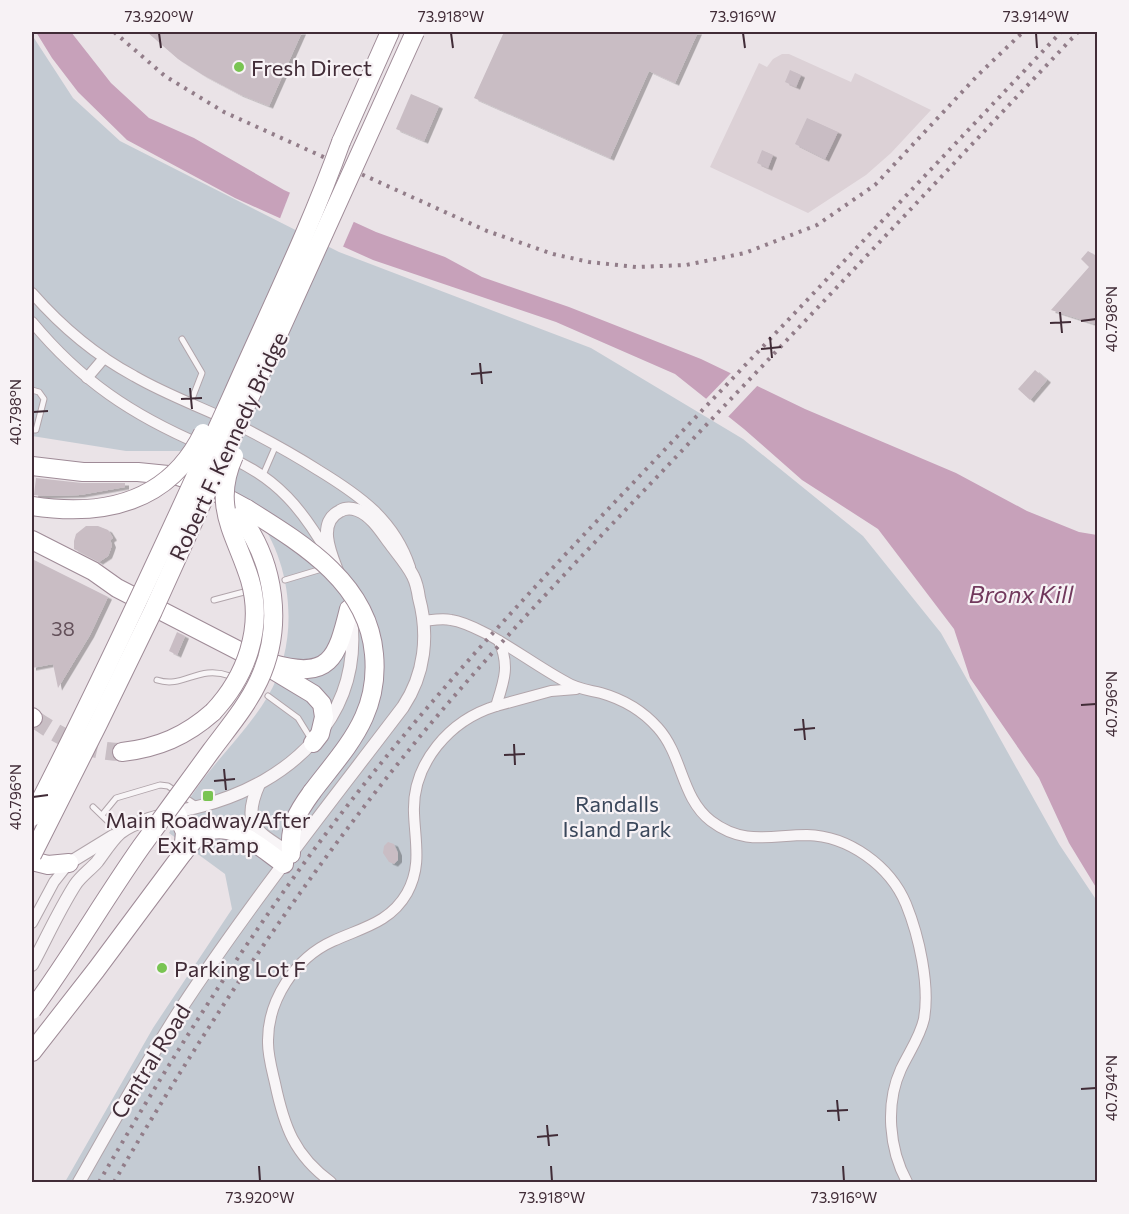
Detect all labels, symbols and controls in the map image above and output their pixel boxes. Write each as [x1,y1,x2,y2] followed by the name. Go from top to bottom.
[125,7,193,25] text: 73.920°W
[418,7,484,25] text: 73.918°W
[710,7,776,25] text: 73.916°W
[1003,7,1069,25] text: 73.914°W
[251,54,372,81] place label: Fresh Direct
[232,60,246,74] marker: Fresh Direct
[1102,286,1120,352] text: 40.798°N
[163,327,293,565] street label: Robert F. Kennedy Bridge
[6,379,24,445] text: 40.798°N
[969,579,1074,608] water label: Bronx Kill
[51,616,75,640] house number: 38
[1102,671,1120,737] text: 40.796°N
[6,764,24,830] text: 40.796°N
[201,789,215,803] marker: Main Roadway/After Exit Ramp
[563,790,671,842] park label: Randalls Island Park
[105,806,311,858] place label: Main Roadway/After Exit Ramp
[174,955,306,982] place label: Parking Lot F
[155,961,169,975] marker: Parking Lot F
[104,999,196,1123] street label: Central Road
[1102,1055,1120,1121] text: 40.794°N
[226,1188,294,1206] text: 73.920°W
[519,1188,585,1206] text: 73.918°W
[811,1188,877,1206] text: 73.916°W

